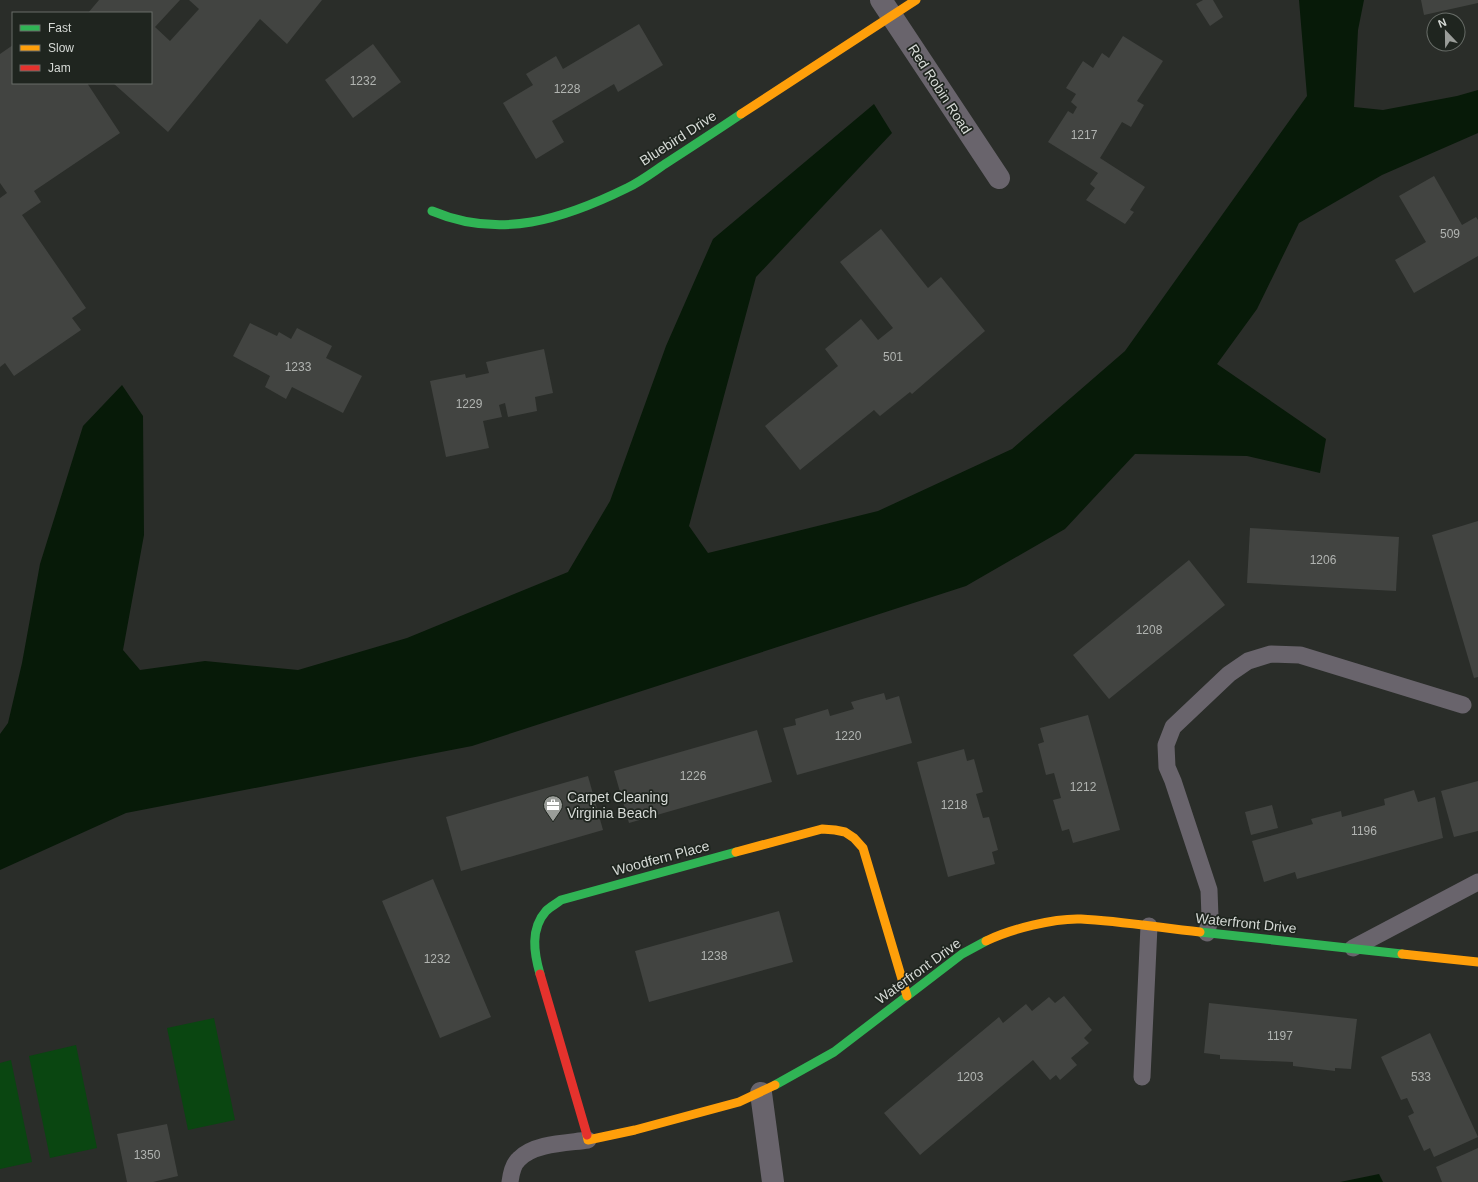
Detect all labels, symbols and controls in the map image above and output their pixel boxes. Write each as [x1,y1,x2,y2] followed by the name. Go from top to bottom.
[12,12,152,84] legend
[1426,12,1466,52] north arrow
[1436,16,1448,30] text: N
[48,21,72,35] text: Fast
[48,41,74,55] text: Slow
[905,41,975,137] street label: Red Robin Road
[48,61,71,75] text: Jam
[350,74,377,88] house number: 1232
[554,82,581,96] house number: 1228
[637,107,719,169] street label: Bluebird Drive
[1071,128,1098,142] house number: 1217
[1440,227,1460,241] house number: 509
[883,350,903,364] house number: 501
[285,360,312,374] house number: 1233
[456,397,483,411] house number: 1229
[1310,553,1337,567] house number: 1206
[1136,623,1163,637] house number: 1208
[835,729,862,743] house number: 1220
[680,769,707,783] house number: 1226
[1070,780,1097,794] house number: 1212
[567,789,668,821] place label: Carpet Cleaning Virginia Beach
[542,794,564,822] office icon: Carpet Cleaning Virginia Beach
[941,798,968,812] house number: 1218
[1351,824,1377,838] house number: 1196
[611,837,711,879] street label: Woodfern Place
[1195,910,1297,936] street label: Waterfront Drive
[872,935,964,1007] street label: Waterfront Drive
[701,949,728,963] house number: 1238
[424,952,451,966] house number: 1232
[1267,1029,1293,1043] house number: 1197
[957,1070,984,1084] house number: 1203
[1411,1070,1431,1084] house number: 533
[134,1148,161,1162] house number: 1350

